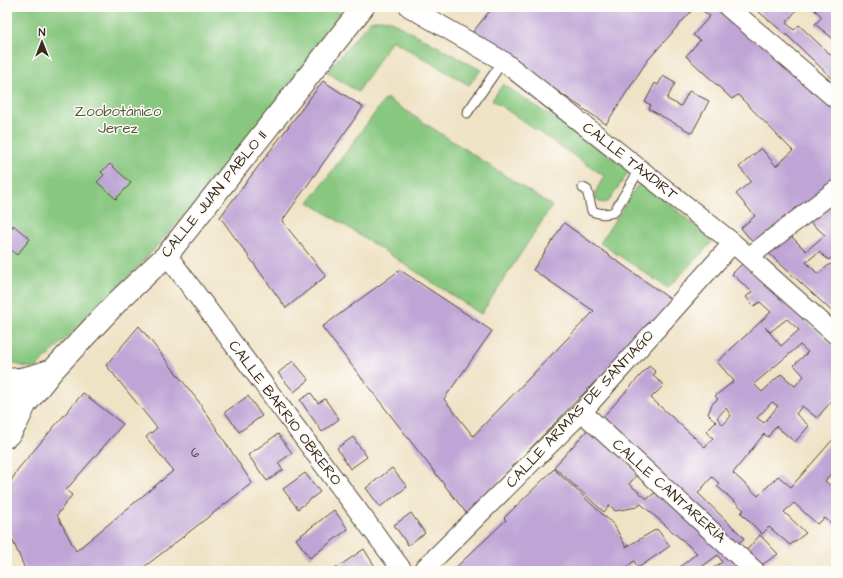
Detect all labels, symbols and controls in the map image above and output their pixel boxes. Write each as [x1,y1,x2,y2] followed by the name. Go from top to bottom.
[22,22,62,62] north arrow
[39,25,46,40] text: N
[75,101,162,139] park label: Zoobotánico Jerez
[578,117,683,205] street label: CALLE TAXDIRT
[156,126,272,262] street label: CALLE JUAN PABLO II
[501,325,659,493] street label: CALLE ARMAS DE SANTIAGO
[223,336,347,490] street label: CALLE BARRIO OBRERO
[607,434,731,548] street label: CALLE CANTARERÍA
[191,444,199,462] house number: 6

